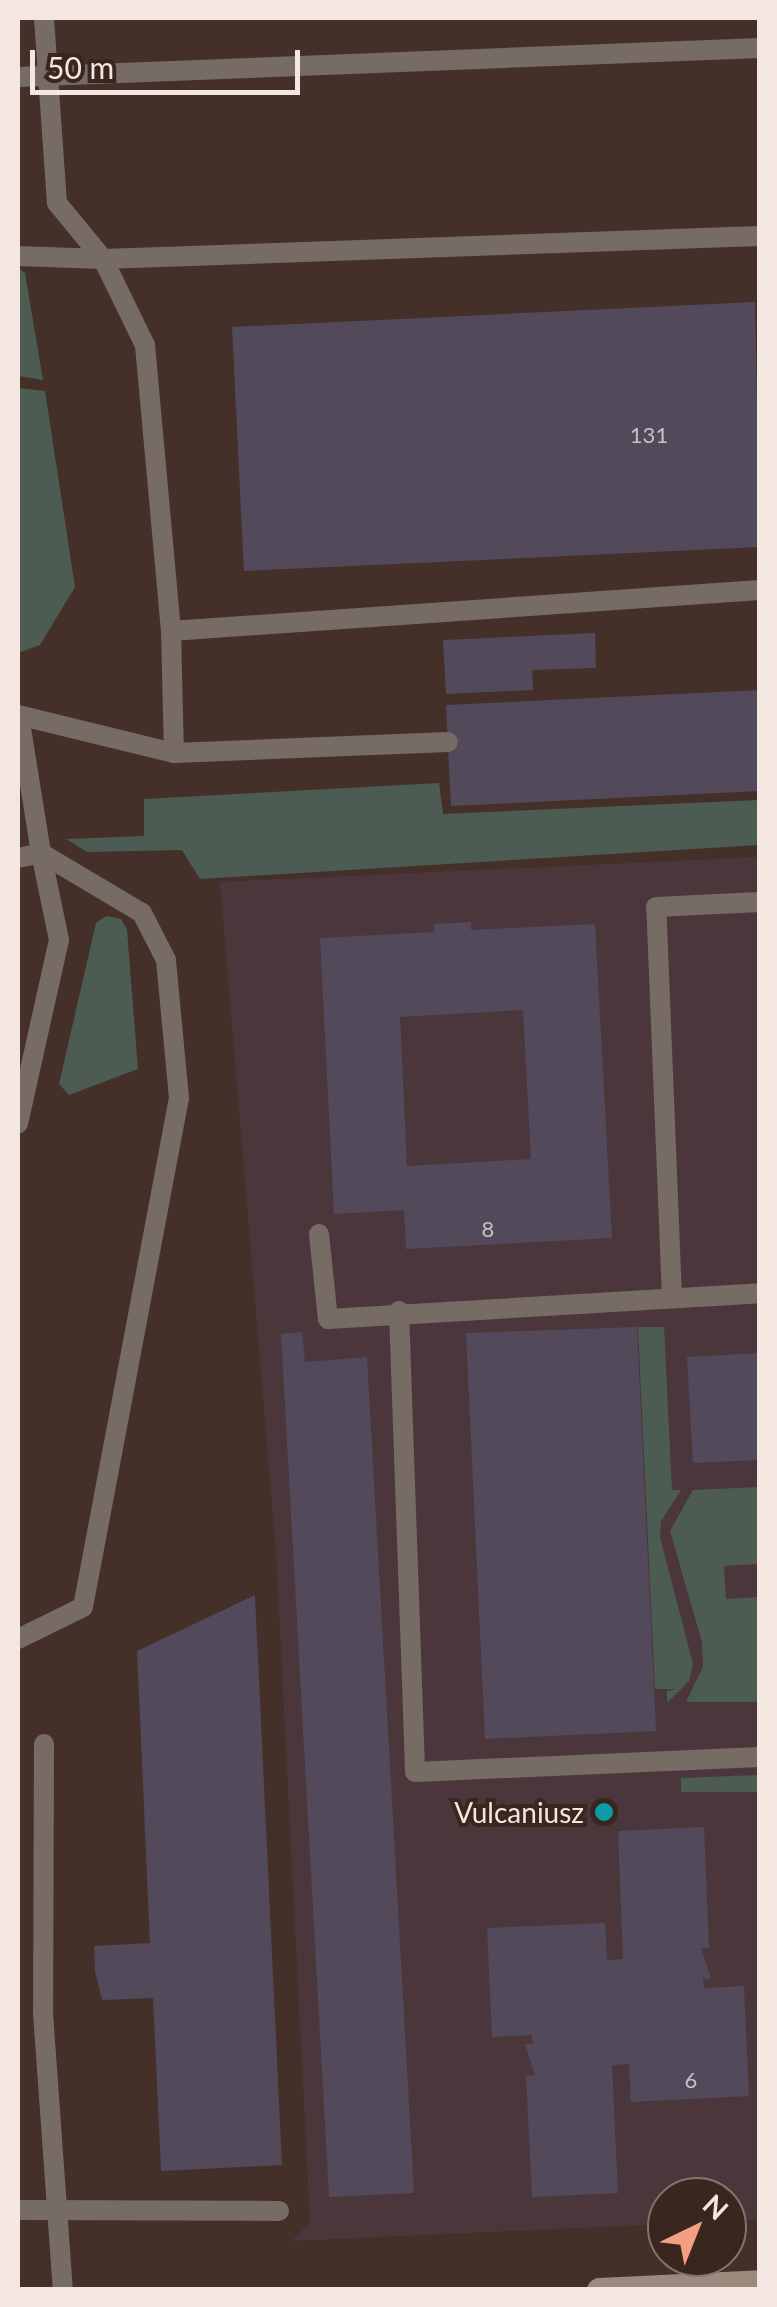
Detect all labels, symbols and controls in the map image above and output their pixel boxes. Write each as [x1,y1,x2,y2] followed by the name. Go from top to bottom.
[35,30,305,92] scale bar
[47,49,114,85] text: 50 m
[630,422,668,448] house number: 131
[482,1216,494,1242] house number: 8
[454,1795,584,1829] place label: Vulcaniusz
[593,1801,615,1823] marker: Vulcaniusz
[685,2067,697,2093] house number: 6
[647,2177,747,2277] north arrow
[697,2187,736,2226] text: N

